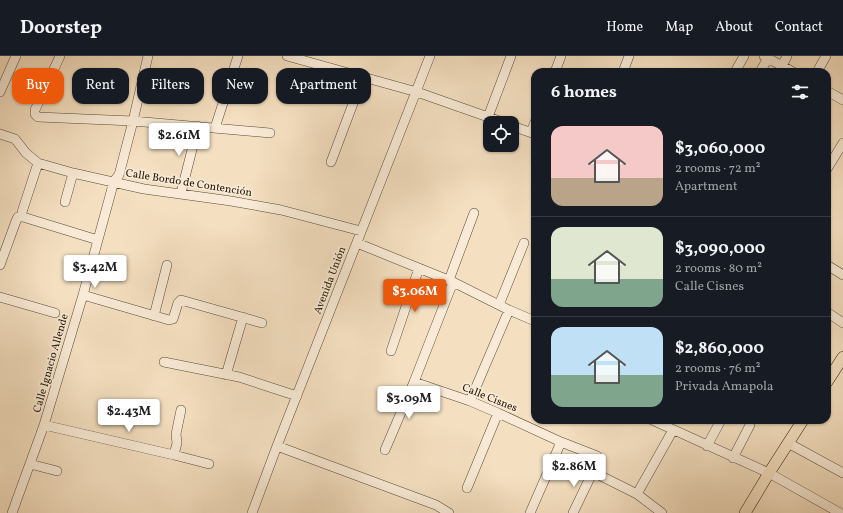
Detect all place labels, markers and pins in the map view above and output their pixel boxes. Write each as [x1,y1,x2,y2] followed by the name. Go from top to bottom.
[146,123,212,157] pin: $2.61M
[62,255,128,289] pin: $3.42M
[382,279,448,313] pin: $3.06M
[376,386,442,420] pin: $3.09M
[96,399,162,433] pin: $2.43M
[541,454,607,488] pin: $2.86M

